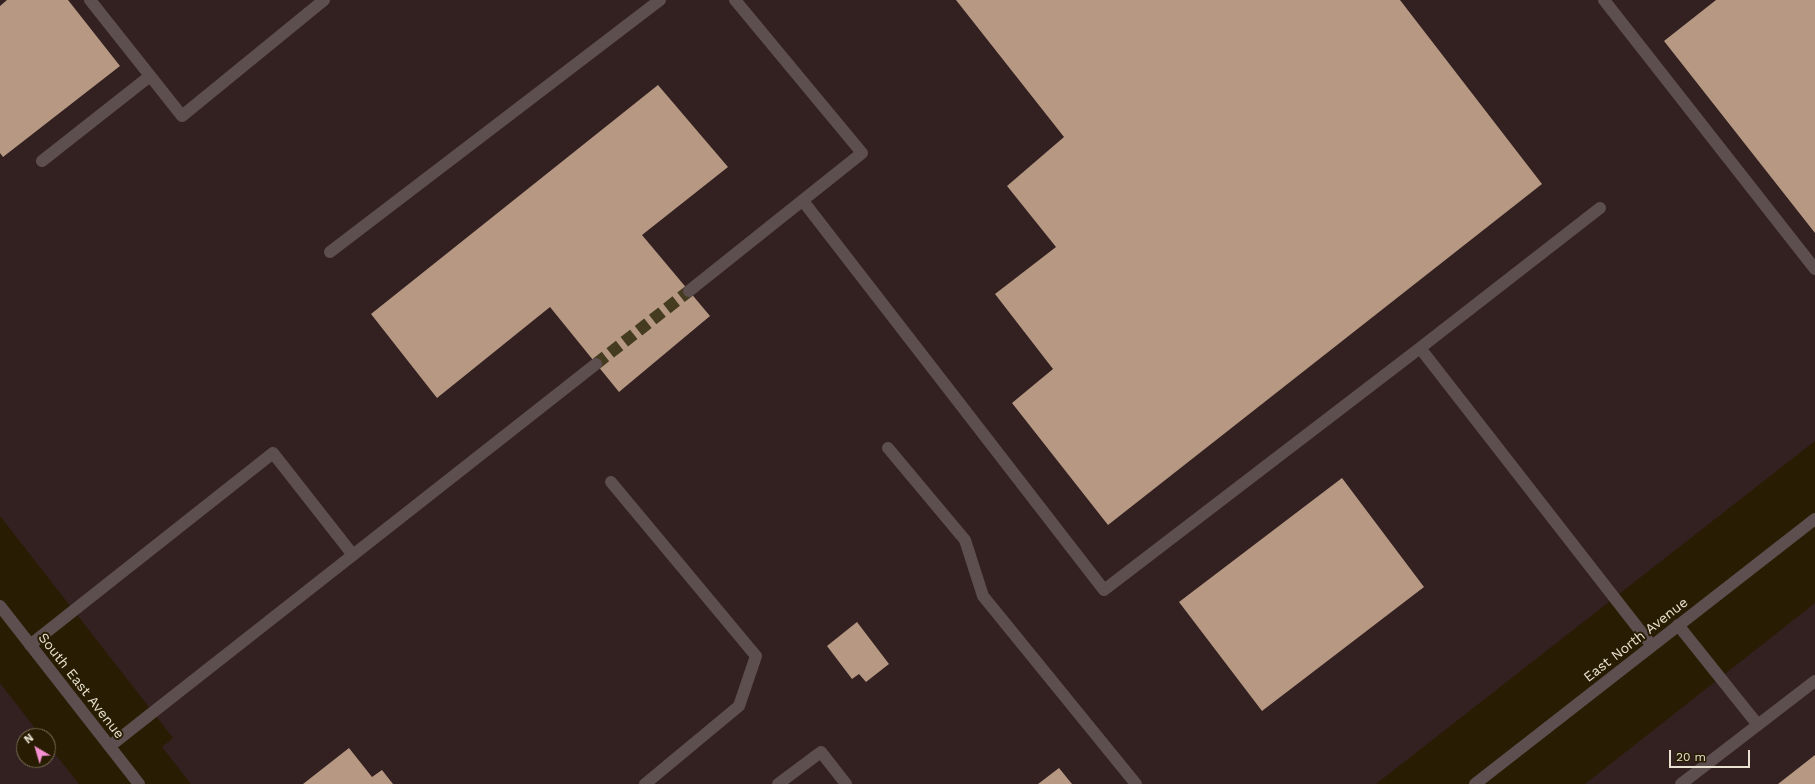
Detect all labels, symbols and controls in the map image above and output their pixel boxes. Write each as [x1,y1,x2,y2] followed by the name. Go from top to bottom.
[1581,594,1691,686] street label: East North Avenue
[34,630,128,742] street label: South East Avenue
[16,728,56,768] north arrow
[22,731,36,747] text: N
[1671,742,1752,768] scale bar
[1676,750,1706,764] text: 20 m

